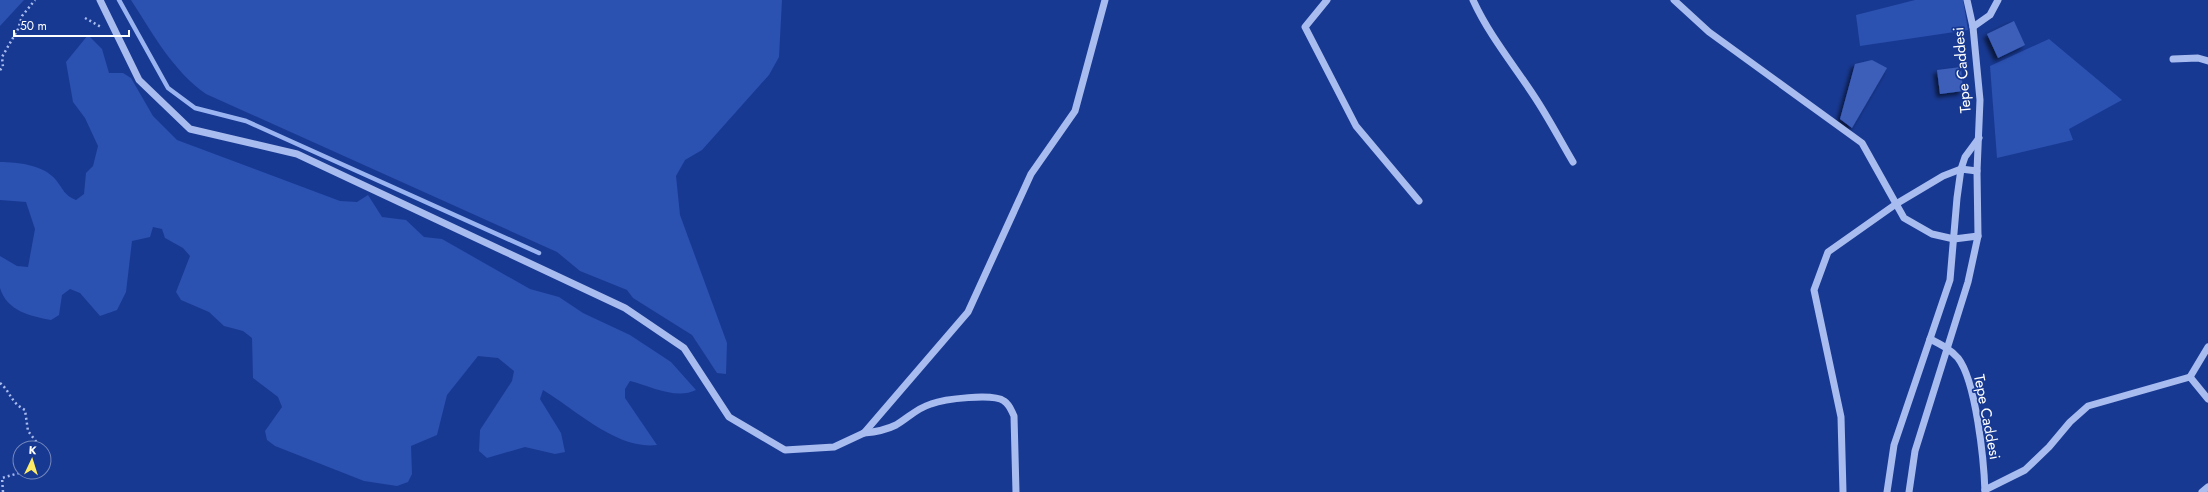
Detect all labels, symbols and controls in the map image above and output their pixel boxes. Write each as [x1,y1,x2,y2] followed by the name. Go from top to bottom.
[14,12,129,38] scale bar
[20,17,47,35] text: 50 m
[1947,26,1977,114] street label: Tepe Caddesi
[1968,373,2006,461] street label: Tepe Caddesi
[12,440,52,480] north arrow
[28,442,37,458] text: K

